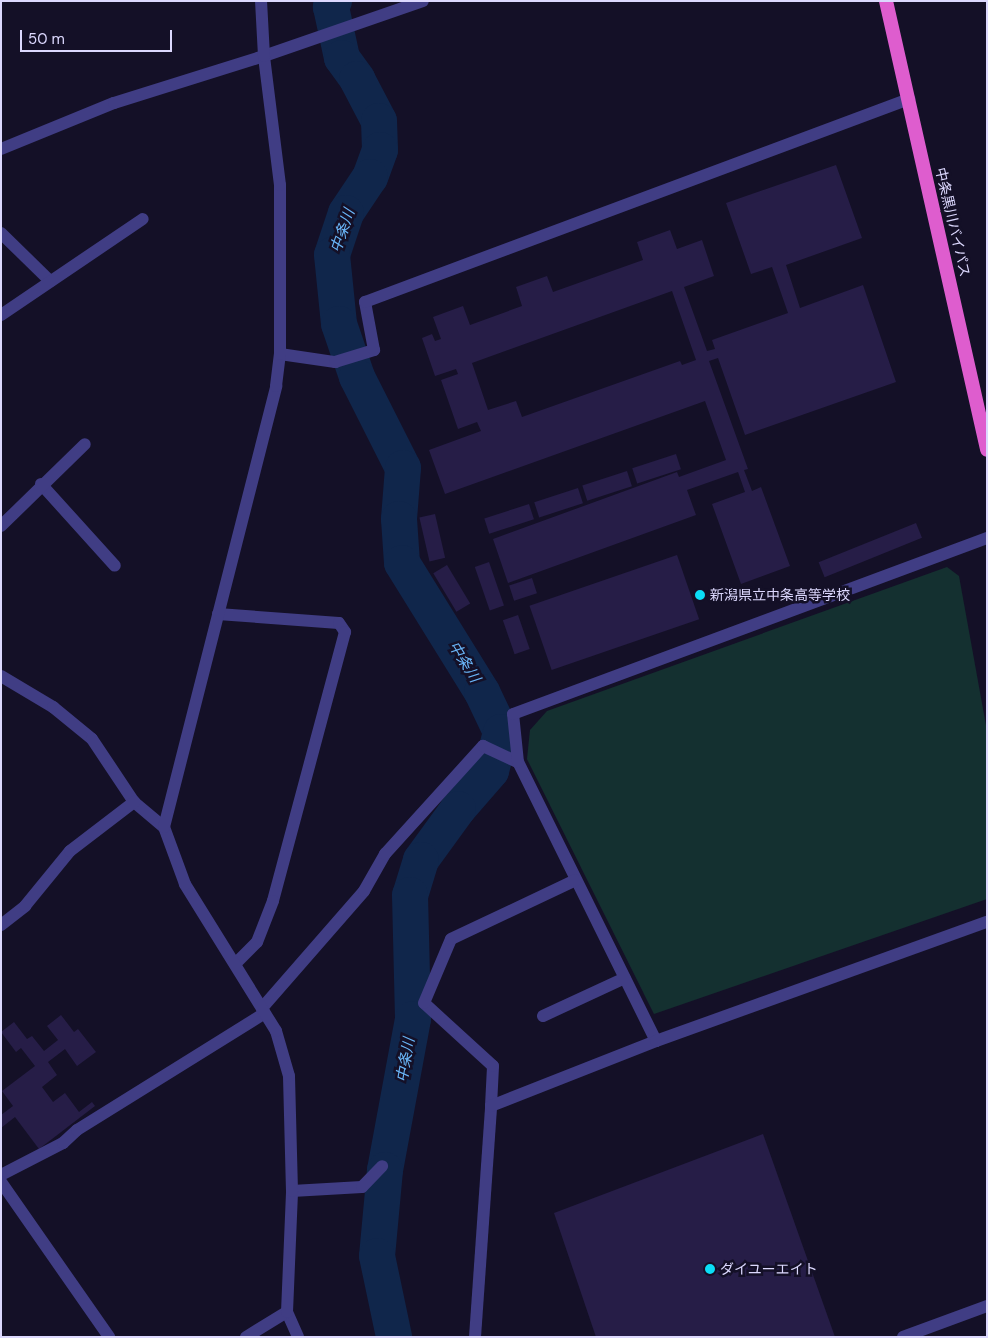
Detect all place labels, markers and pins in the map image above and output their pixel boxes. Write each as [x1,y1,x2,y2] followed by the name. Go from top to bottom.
[710,587,850,603] place label: 新潟県立中条高等学校
[694,589,706,601] marker: 新潟県立中条高等学校
[720,1261,818,1277] place label: ダイユーエイト
[704,1263,716,1275] marker: ダイユーエイト

